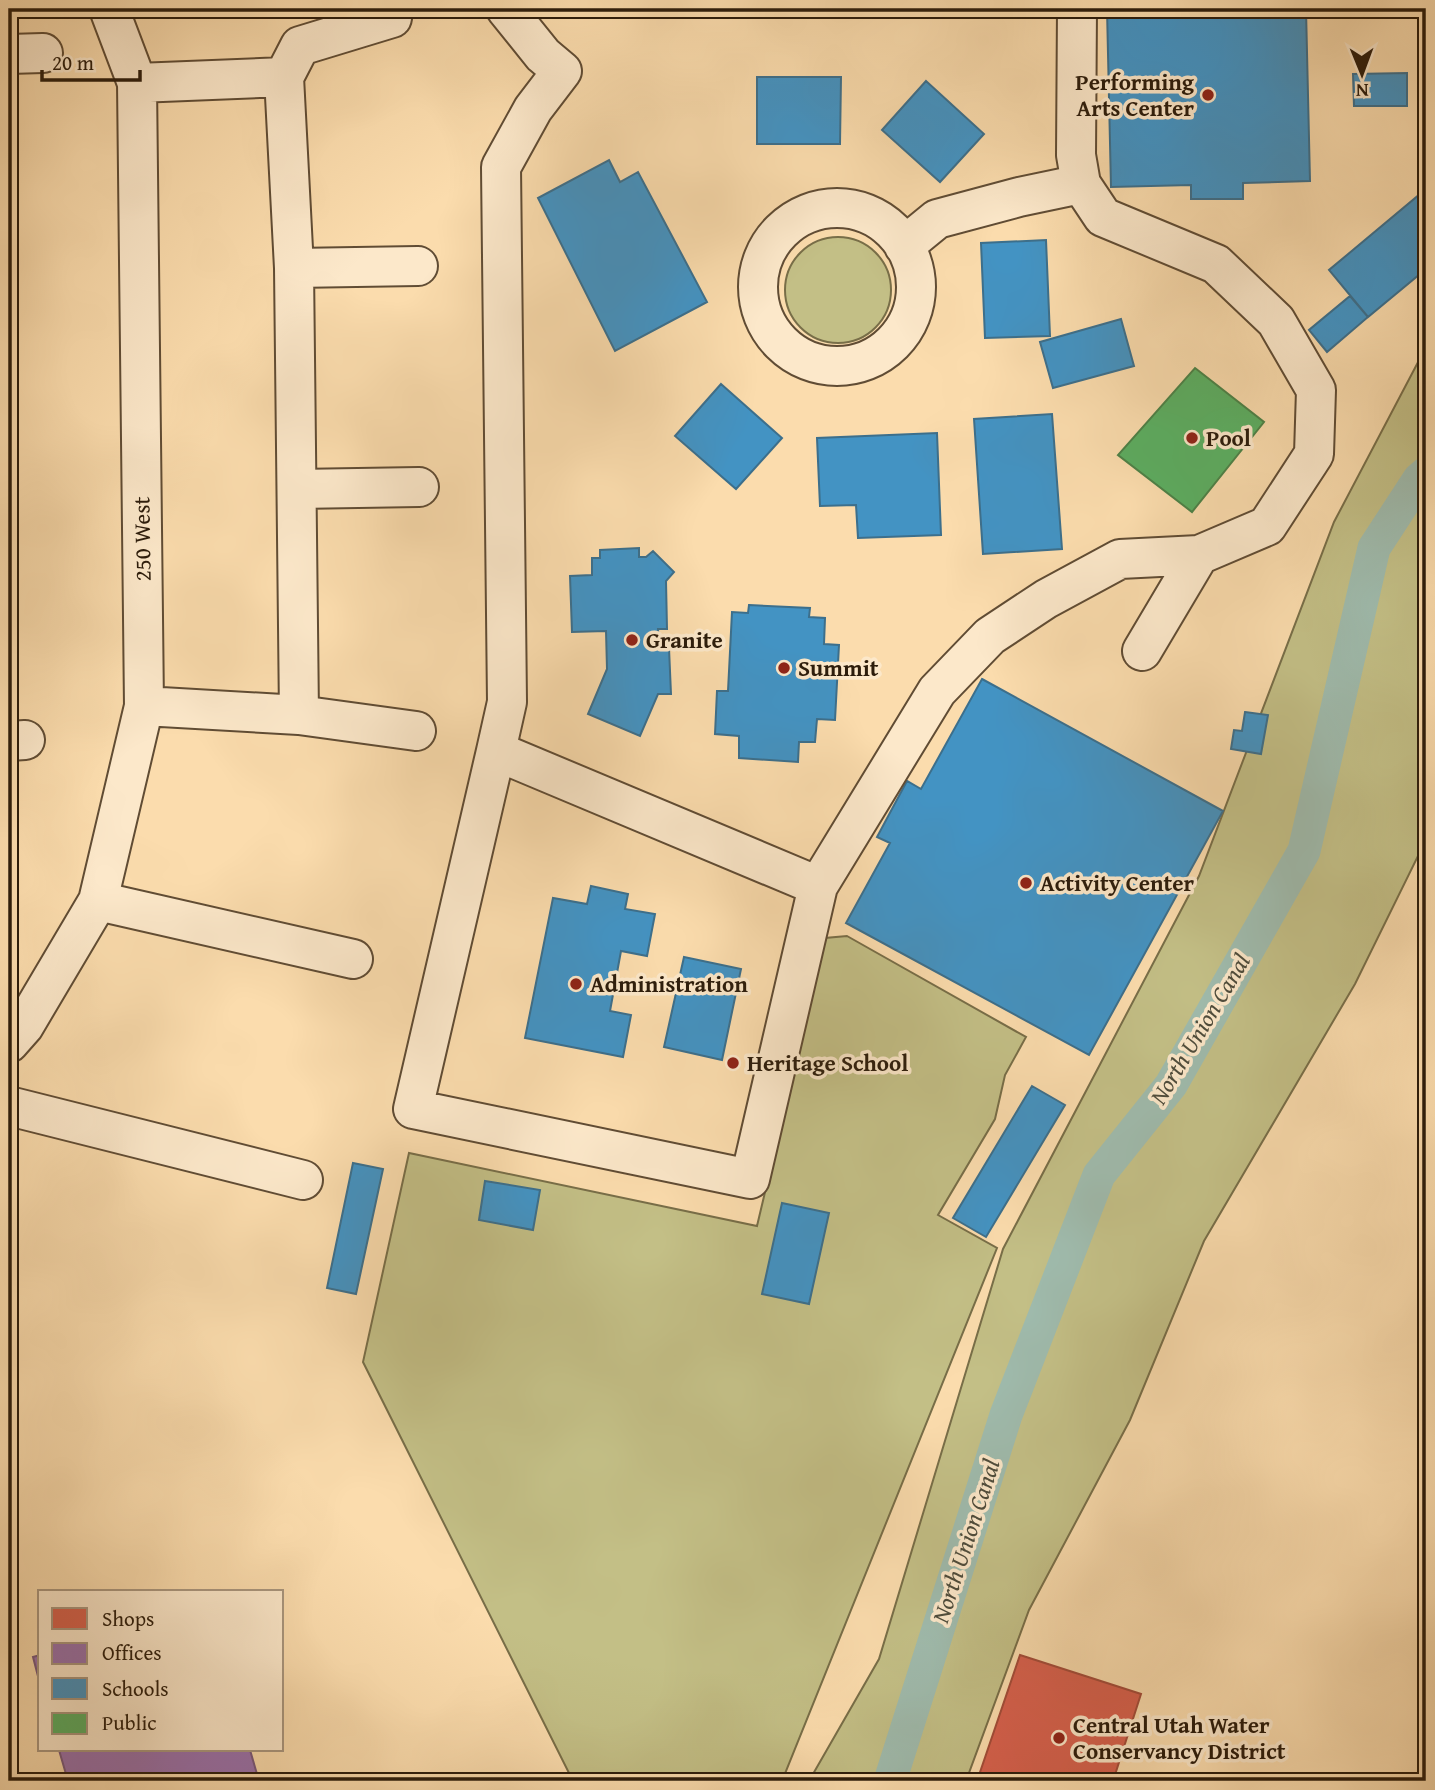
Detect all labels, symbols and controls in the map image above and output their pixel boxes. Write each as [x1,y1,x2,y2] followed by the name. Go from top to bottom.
[42,38,140,82] scale bar
[1326,38,1396,108] north arrow
[52,47,94,78] text: 20 m
[1075,65,1195,124] place label: Performing Arts Center
[1355,77,1369,105] text: N
[1200,87,1216,103] marker: Performing Arts Center
[1206,421,1251,454] place label: Pool
[1184,430,1200,446] marker: Pool
[124,496,159,582] street label: 250 West
[646,623,723,656] place label: Granite
[624,632,640,648] marker: Granite
[798,651,879,684] place label: Summit
[776,660,792,676] marker: Summit
[1040,866,1195,899] place label: Activity Center
[1018,875,1034,891] marker: Activity Center
[1140,947,1259,1112] water label: North Union Canal
[590,967,748,1000] place label: Administration
[568,976,584,992] marker: Administration
[747,1046,908,1079] place label: Heritage School
[725,1055,741,1071] marker: Heritage School
[922,1454,1009,1628] water label: North Union Canal
[38,1590,284,1752] legend
[102,1603,154,1634] text: Shops
[102,1637,162,1668] text: Offices
[102,1673,169,1704] text: Schools
[102,1707,157,1738] text: Public
[1073,1708,1286,1767] place label: Central Utah Water Conservancy District
[1051,1730,1067,1746] marker: Central Utah Water Conservancy District

